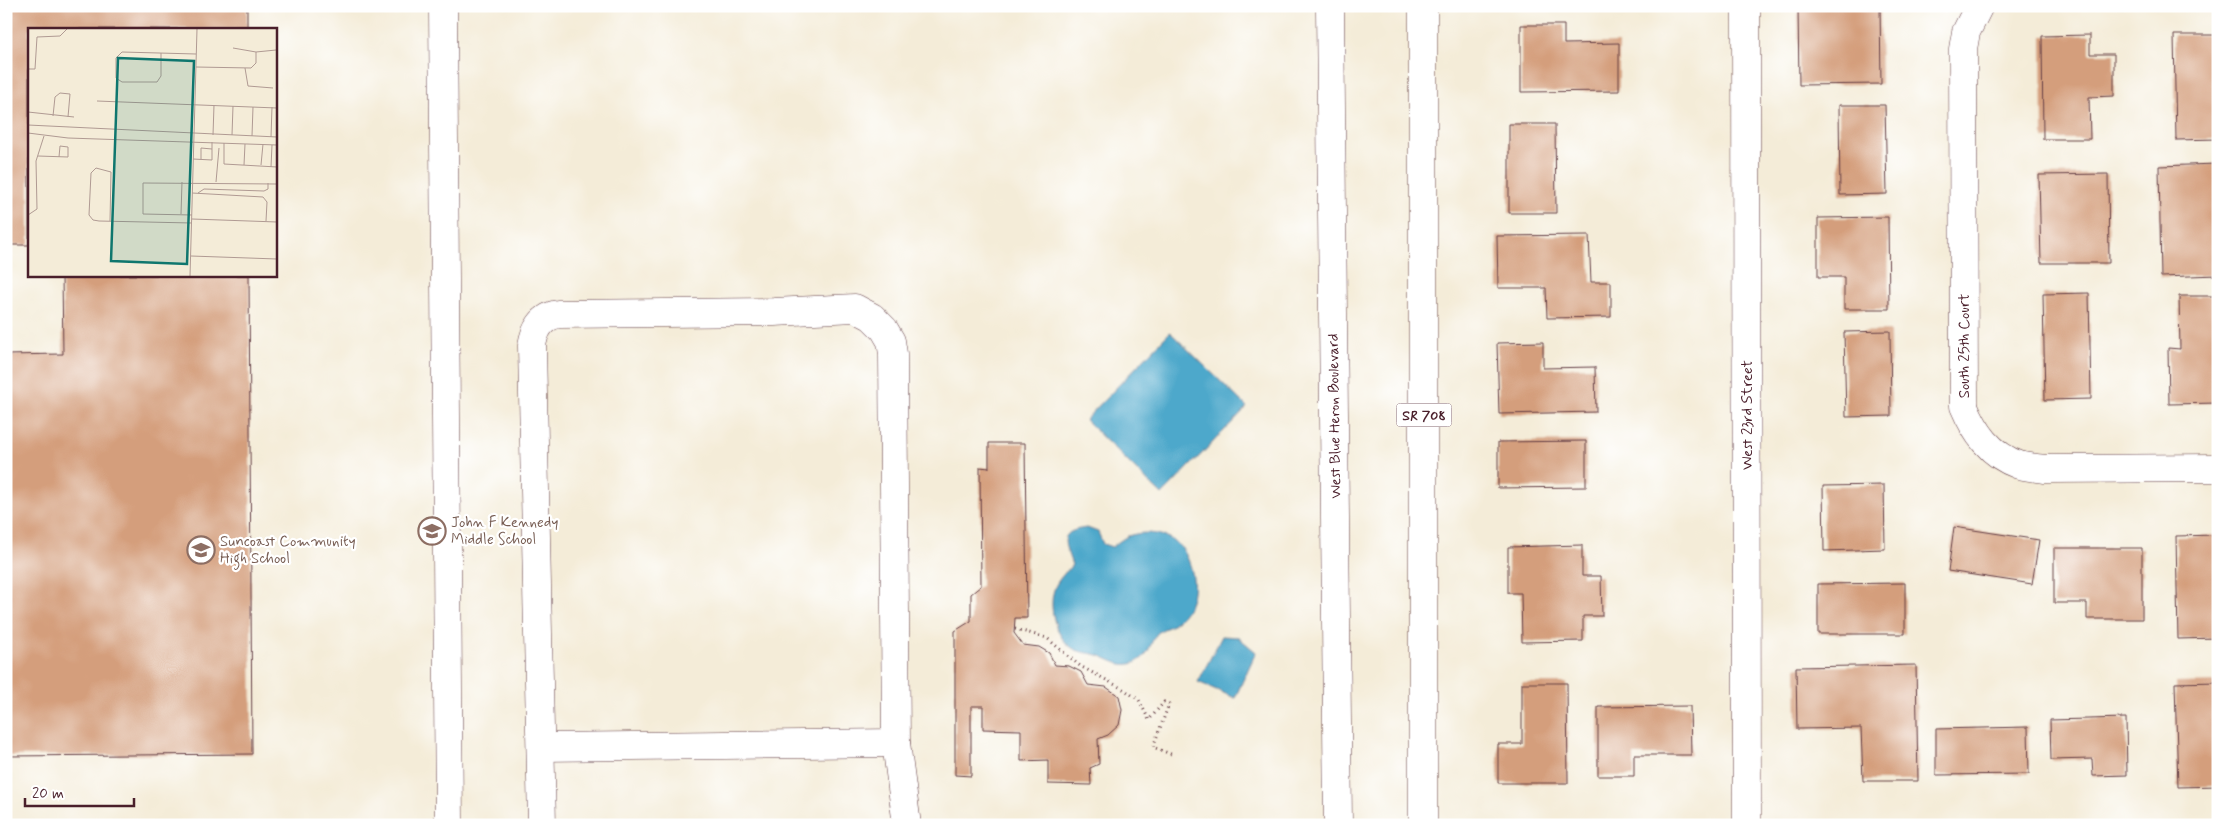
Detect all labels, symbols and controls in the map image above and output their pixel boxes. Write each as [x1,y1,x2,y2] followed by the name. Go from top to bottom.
[28,28,276,276] inset map
[1955,294,1975,398] street label: South 25th Court
[1324,333,1346,499] street label: West Blue Heron Boulevard
[1738,360,1758,470] street label: West 23rd Street
[1396,404,1452,426] road number: SR 708
[451,513,558,550] place label: John F Kennedy Middle School
[417,516,447,546] school or university icon: John F Kennedy Middle School
[220,532,356,570] place label: Suncoast Community High School
[186,535,216,565] school or university icon: Suncoast Community High School
[25,776,134,808] scale bar
[32,784,64,804] text: 20 m

